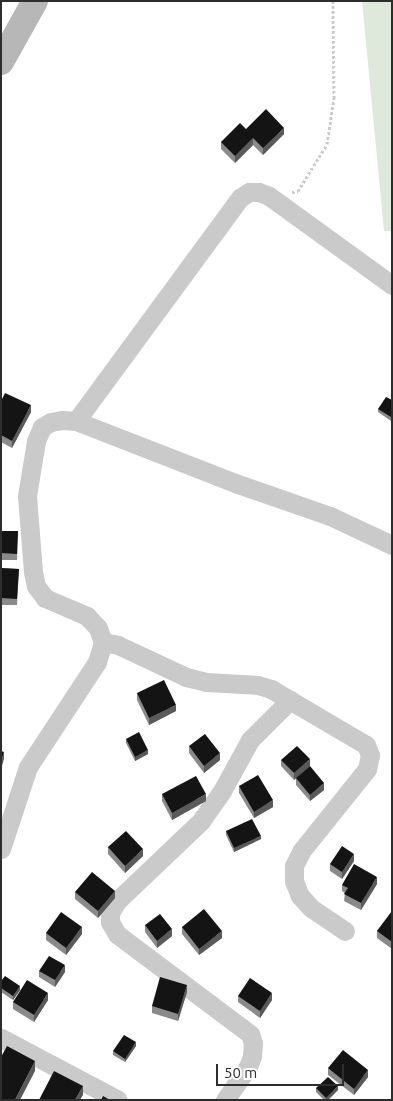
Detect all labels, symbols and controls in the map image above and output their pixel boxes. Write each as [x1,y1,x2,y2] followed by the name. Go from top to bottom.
[218,1054,346,1086] scale bar
[224,1064,257,1081] text: 50 m

